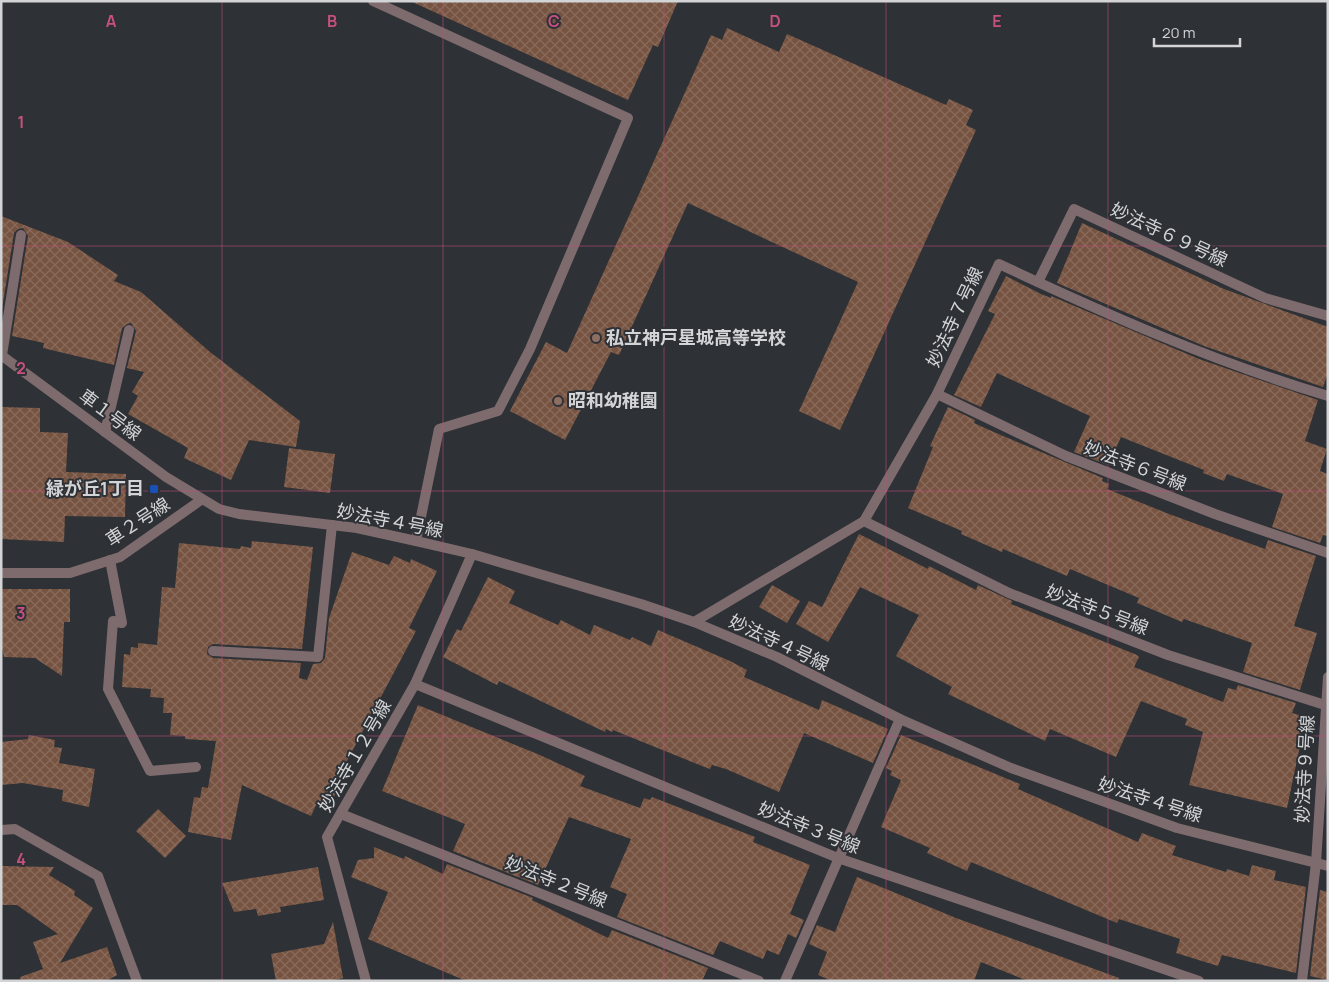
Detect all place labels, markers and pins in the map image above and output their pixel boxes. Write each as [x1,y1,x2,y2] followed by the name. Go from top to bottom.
[606,325,786,349] place label: 私立神戸星城高等学校
[590,332,602,344] marker: 私立神戸星城高等学校
[568,388,658,412] place label: 昭和幼稚園
[552,395,564,407] marker: 昭和幼稚園
[46,476,144,500] place label: 緑が丘1丁目
[148,483,160,495] marker: 緑が丘1丁目

